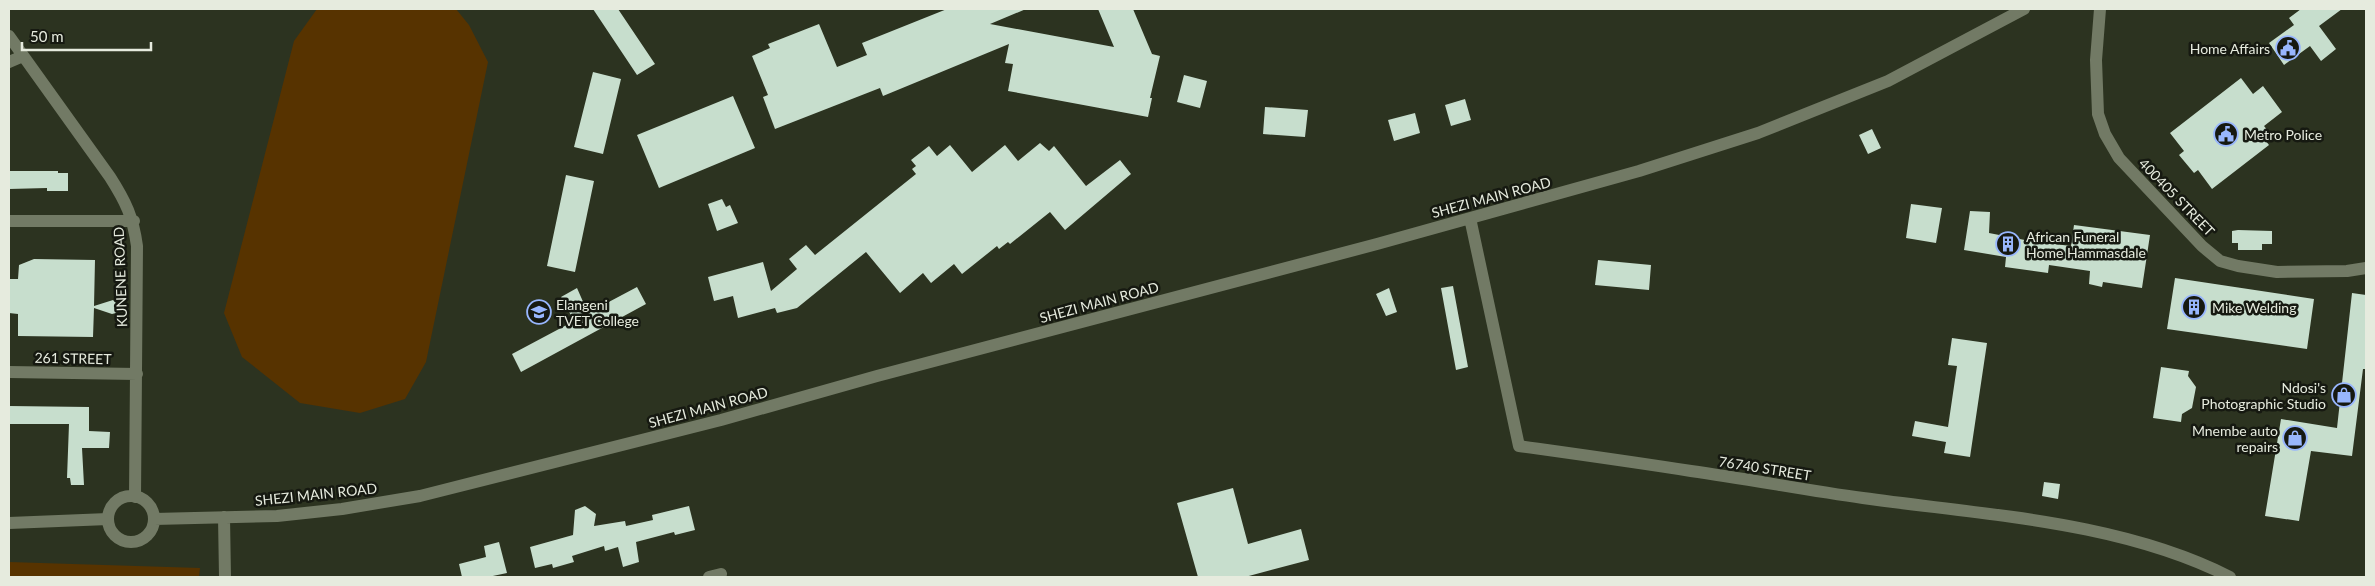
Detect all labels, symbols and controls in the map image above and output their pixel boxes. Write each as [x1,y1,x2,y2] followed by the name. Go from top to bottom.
[22,20,151,52] scale bar
[30,27,64,45] text: 50 m
[2275,35,2301,61] public building icon: Home Affairs
[2190,40,2270,57] place label: Home Affairs
[2213,121,2239,147] public building icon: Metro Police
[2244,126,2322,143] place label: Metro Police
[2136,155,2219,240] street label: 400405 STREET
[1430,173,1552,221] street label: SHEZI MAIN ROAD
[110,227,130,327] street label: KUNENE ROAD
[2026,228,2146,261] place label: African Funeral Home Hammasdale
[1995,231,2021,257] building icon: African Funeral Home Hammasdale
[1038,278,1160,326] street label: SHEZI MAIN ROAD
[2181,294,2207,320] building icon: Mike Welding
[556,296,639,329] place label: Elangeni TVET College
[526,299,552,325] school or university icon: Elangeni TVET College
[2212,299,2296,316] place label: Mike Welding
[34,349,112,367] street label: 261 STREET
[2201,379,2326,412] place label: Ndosi's Photographic Studio
[2331,382,2357,408] shop icon: Ndosi's Photographic Studio
[647,383,769,431] street label: SHEZI MAIN ROAD
[2192,422,2278,455] place label: Mnembe auto repairs
[2282,425,2308,451] shop icon: Mnembe auto repairs
[1718,452,1813,484] street label: 76740 STREET
[254,479,378,509] street label: SHEZI MAIN ROAD

